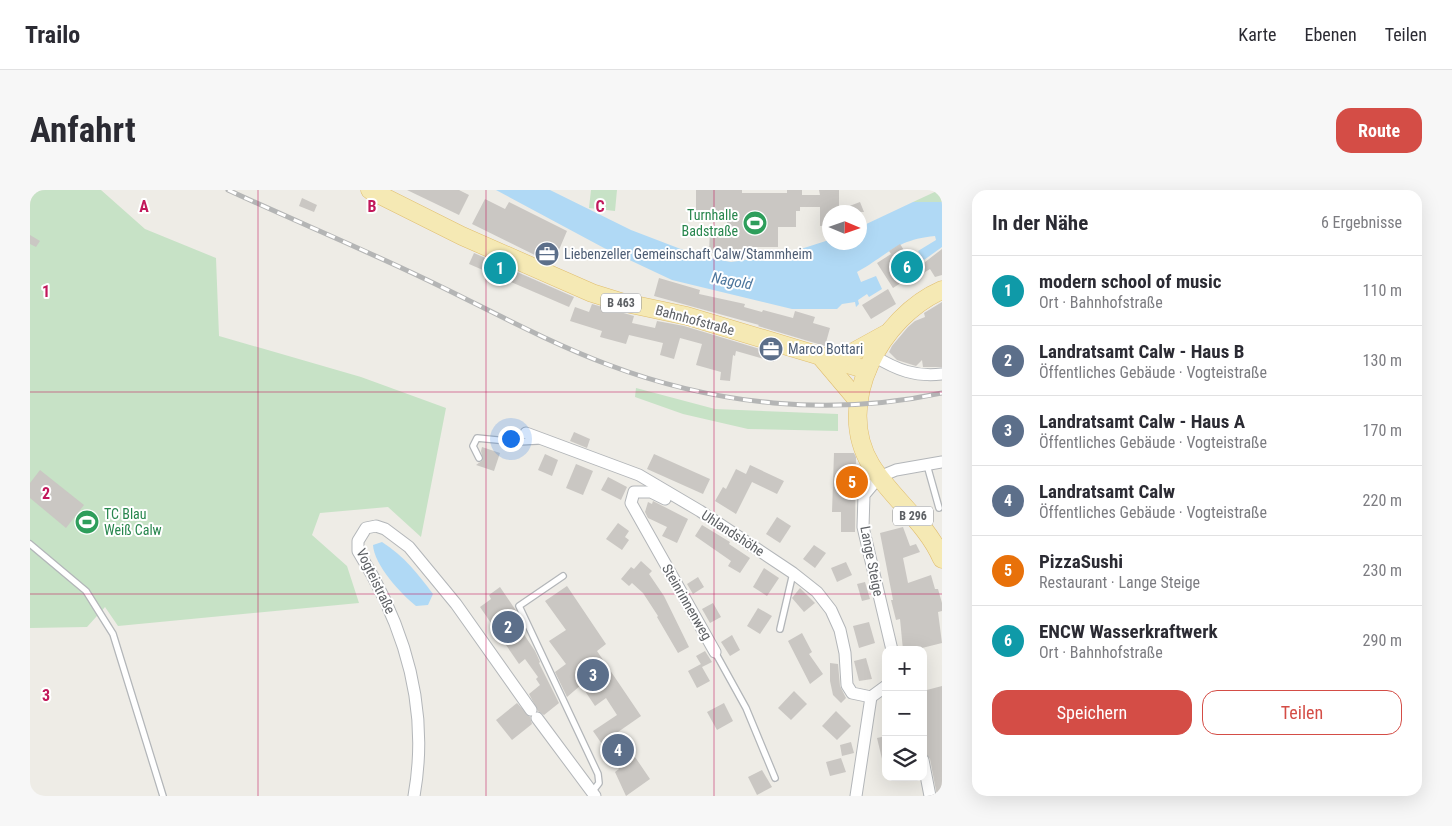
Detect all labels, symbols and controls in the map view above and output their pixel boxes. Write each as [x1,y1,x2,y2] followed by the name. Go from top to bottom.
[25,21,80,49] text: Trailo
[1238,24,1277,45] text: Karte
[1305,24,1357,45] text: Ebenen
[1385,24,1427,45] text: Teilen
[1336,108,1422,153] button: Route
[30,110,136,151] text: Anfahrt
[139,197,149,216] text: A
[368,197,377,216] text: B
[595,197,605,216] text: C
[822,205,867,250] north arrow
[682,207,738,239] place label: Turnhalle Badstraße
[742,210,768,236] sports icon: Turnhalle Badstraße
[992,211,1088,235] text: In der Nähe
[1321,213,1402,232] text: 6 Ergebnisse
[534,241,560,267] office icon: Liebenzeller Gemeinschaft Calw/Stammheim
[564,246,812,262] place label: Liebenzeller Gemeinschaft Calw/Stammheim
[891,248,923,286] pin: 6
[484,249,516,287] pin: 1
[710,269,755,294] water label: Nagold
[1039,270,1222,293] text: modern school of music
[1004,281,1012,300] text: 1
[1363,281,1402,300] text: 110 m
[42,282,50,301] text: 1
[1039,293,1163,312] text: Ort · Bahnhofstraße
[601,294,641,312] road number: B 463
[654,302,737,338] street label: Bahnhofstraße
[758,336,784,362] office icon: Marco Bottari
[1039,340,1244,363] text: Landratsamt Calw - Haus B
[788,341,863,357] place label: Marco Bottari
[1004,351,1012,370] text: 2
[1363,351,1402,370] text: 130 m
[1039,363,1267,382] text: Öffentliches Gebäude · Vogteistraße
[1039,410,1245,433] text: Landratsamt Calw - Haus A
[1004,421,1012,440] text: 3
[1363,421,1402,440] text: 170 m
[498,426,524,452] your location
[1039,433,1267,452] text: Öffentliches Gebäude · Vogteistraße
[836,463,868,501] pin: 5
[1039,480,1175,503] text: Landratsamt Calw
[42,484,50,503] text: 2
[1004,491,1012,510] text: 4
[1363,491,1402,510] text: 220 m
[1039,503,1267,522] text: Öffentliches Gebäude · Vogteistraße
[104,506,162,538] place label: TC Blau Weiß Calw
[893,506,933,526] road number: B 296
[699,507,768,559] street label: Uhlandshöhe
[74,509,100,535] sports icon: TC Blau Weiß Calw
[857,524,887,598] street label: Lange Steige
[353,546,399,617] street label: Vogteistraße
[1039,550,1123,573] text: PizzaSushi
[659,561,715,643] street label: Steinrinnenweg
[1004,561,1012,580] text: 5
[1363,561,1402,580] text: 230 m
[1039,573,1200,592] text: Restaurant · Lange Steige
[492,608,524,646] pin: 2
[1039,620,1218,643] text: ENCW Wasserkraftwerk
[1004,631,1012,650] text: 6
[1363,631,1402,650] text: 290 m
[1039,643,1163,662] text: Ort · Bahnhofstraße
[882,646,927,781] map controls
[882,646,927,691] button: +
[577,656,609,694] pin: 3
[42,686,50,705] text: 3
[992,690,1192,735] button: Speichern
[1202,690,1402,735] button: Teilen
[882,691,927,736] button: −
[602,731,634,769] pin: 4
[882,736,927,781] button: layers

